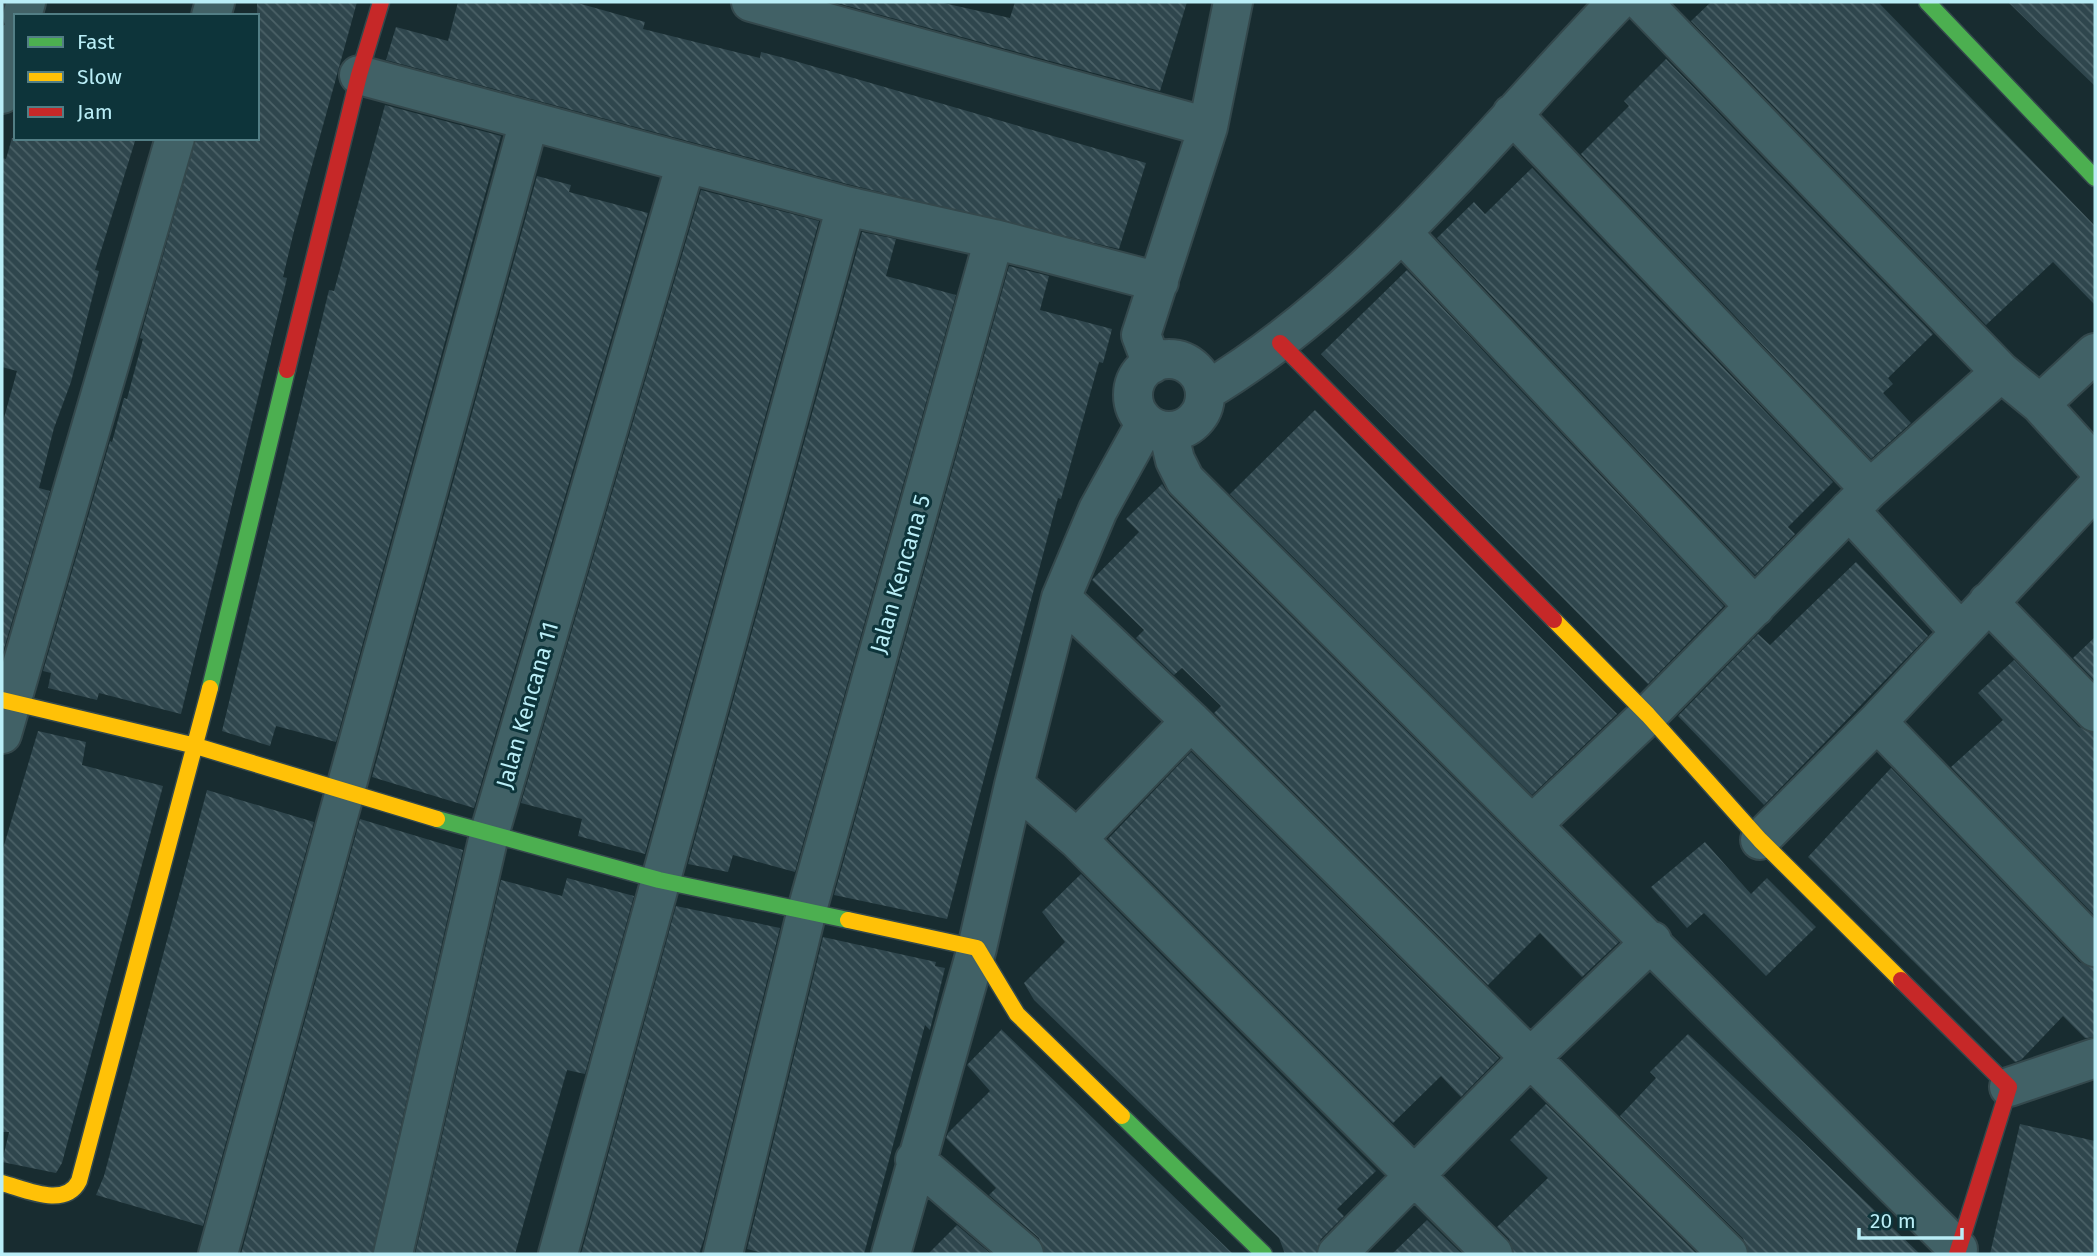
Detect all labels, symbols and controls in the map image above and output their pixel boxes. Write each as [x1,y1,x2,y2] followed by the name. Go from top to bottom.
[14,14,259,140] legend
[77,29,115,55] text: Fast
[77,64,122,90] text: Slow
[77,99,113,125] text: Jam
[864,491,936,657] street label: Jalan Kencana 5
[490,618,564,792] street label: Jalan Kencana 11
[1859,1196,1962,1240] scale bar
[1870,1208,1916,1234] text: 20 m

